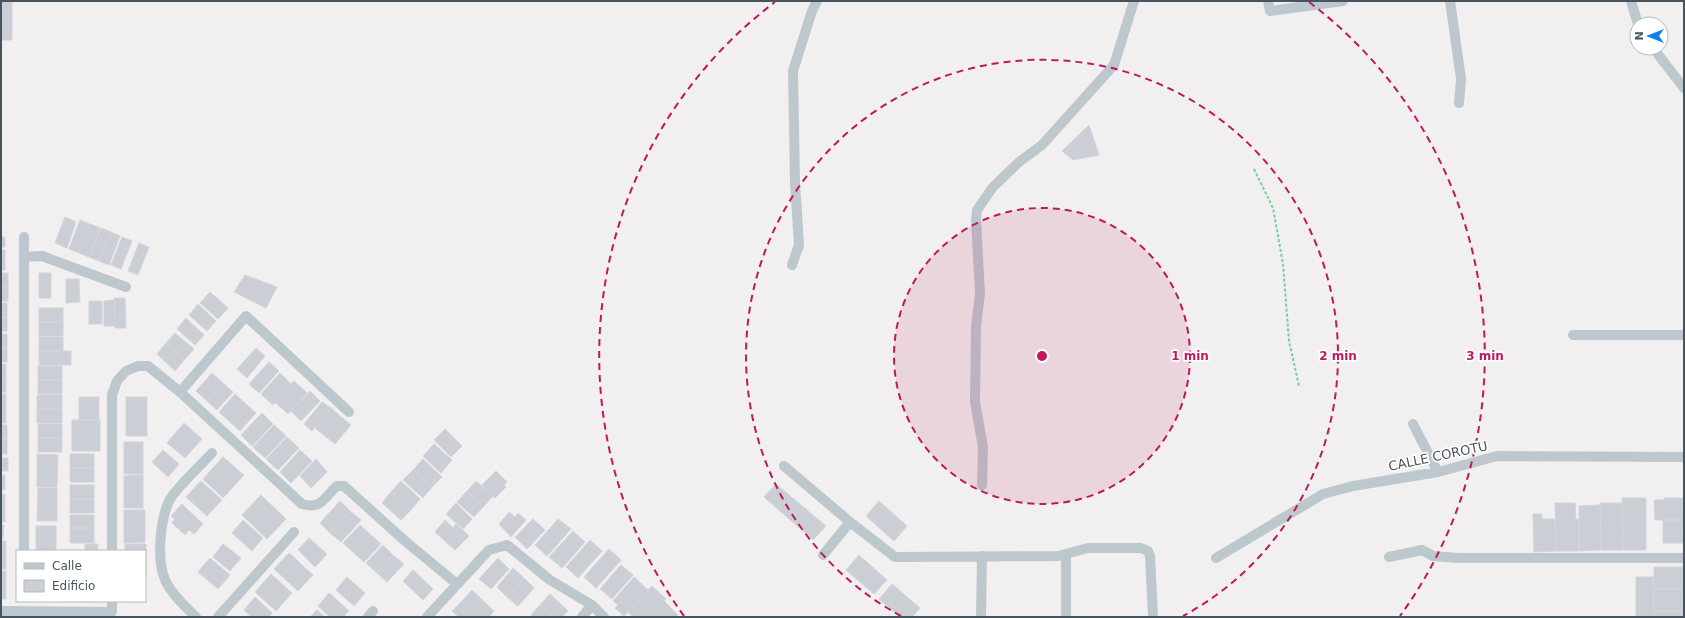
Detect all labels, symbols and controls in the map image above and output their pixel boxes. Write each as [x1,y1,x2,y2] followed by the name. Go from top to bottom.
[1629,16,1669,56] north arrow
[1633,31,1646,41] text: N
[1035,349,1049,363] centre of rings
[1171,349,1209,363] text: 1 min
[1319,349,1357,363] text: 2 min
[1466,349,1504,363] text: 3 min
[1387,438,1489,474] street label: CALLE COROTU
[16,550,146,602] legend
[52,559,82,573] text: Calle
[52,579,95,593] text: Edificio

